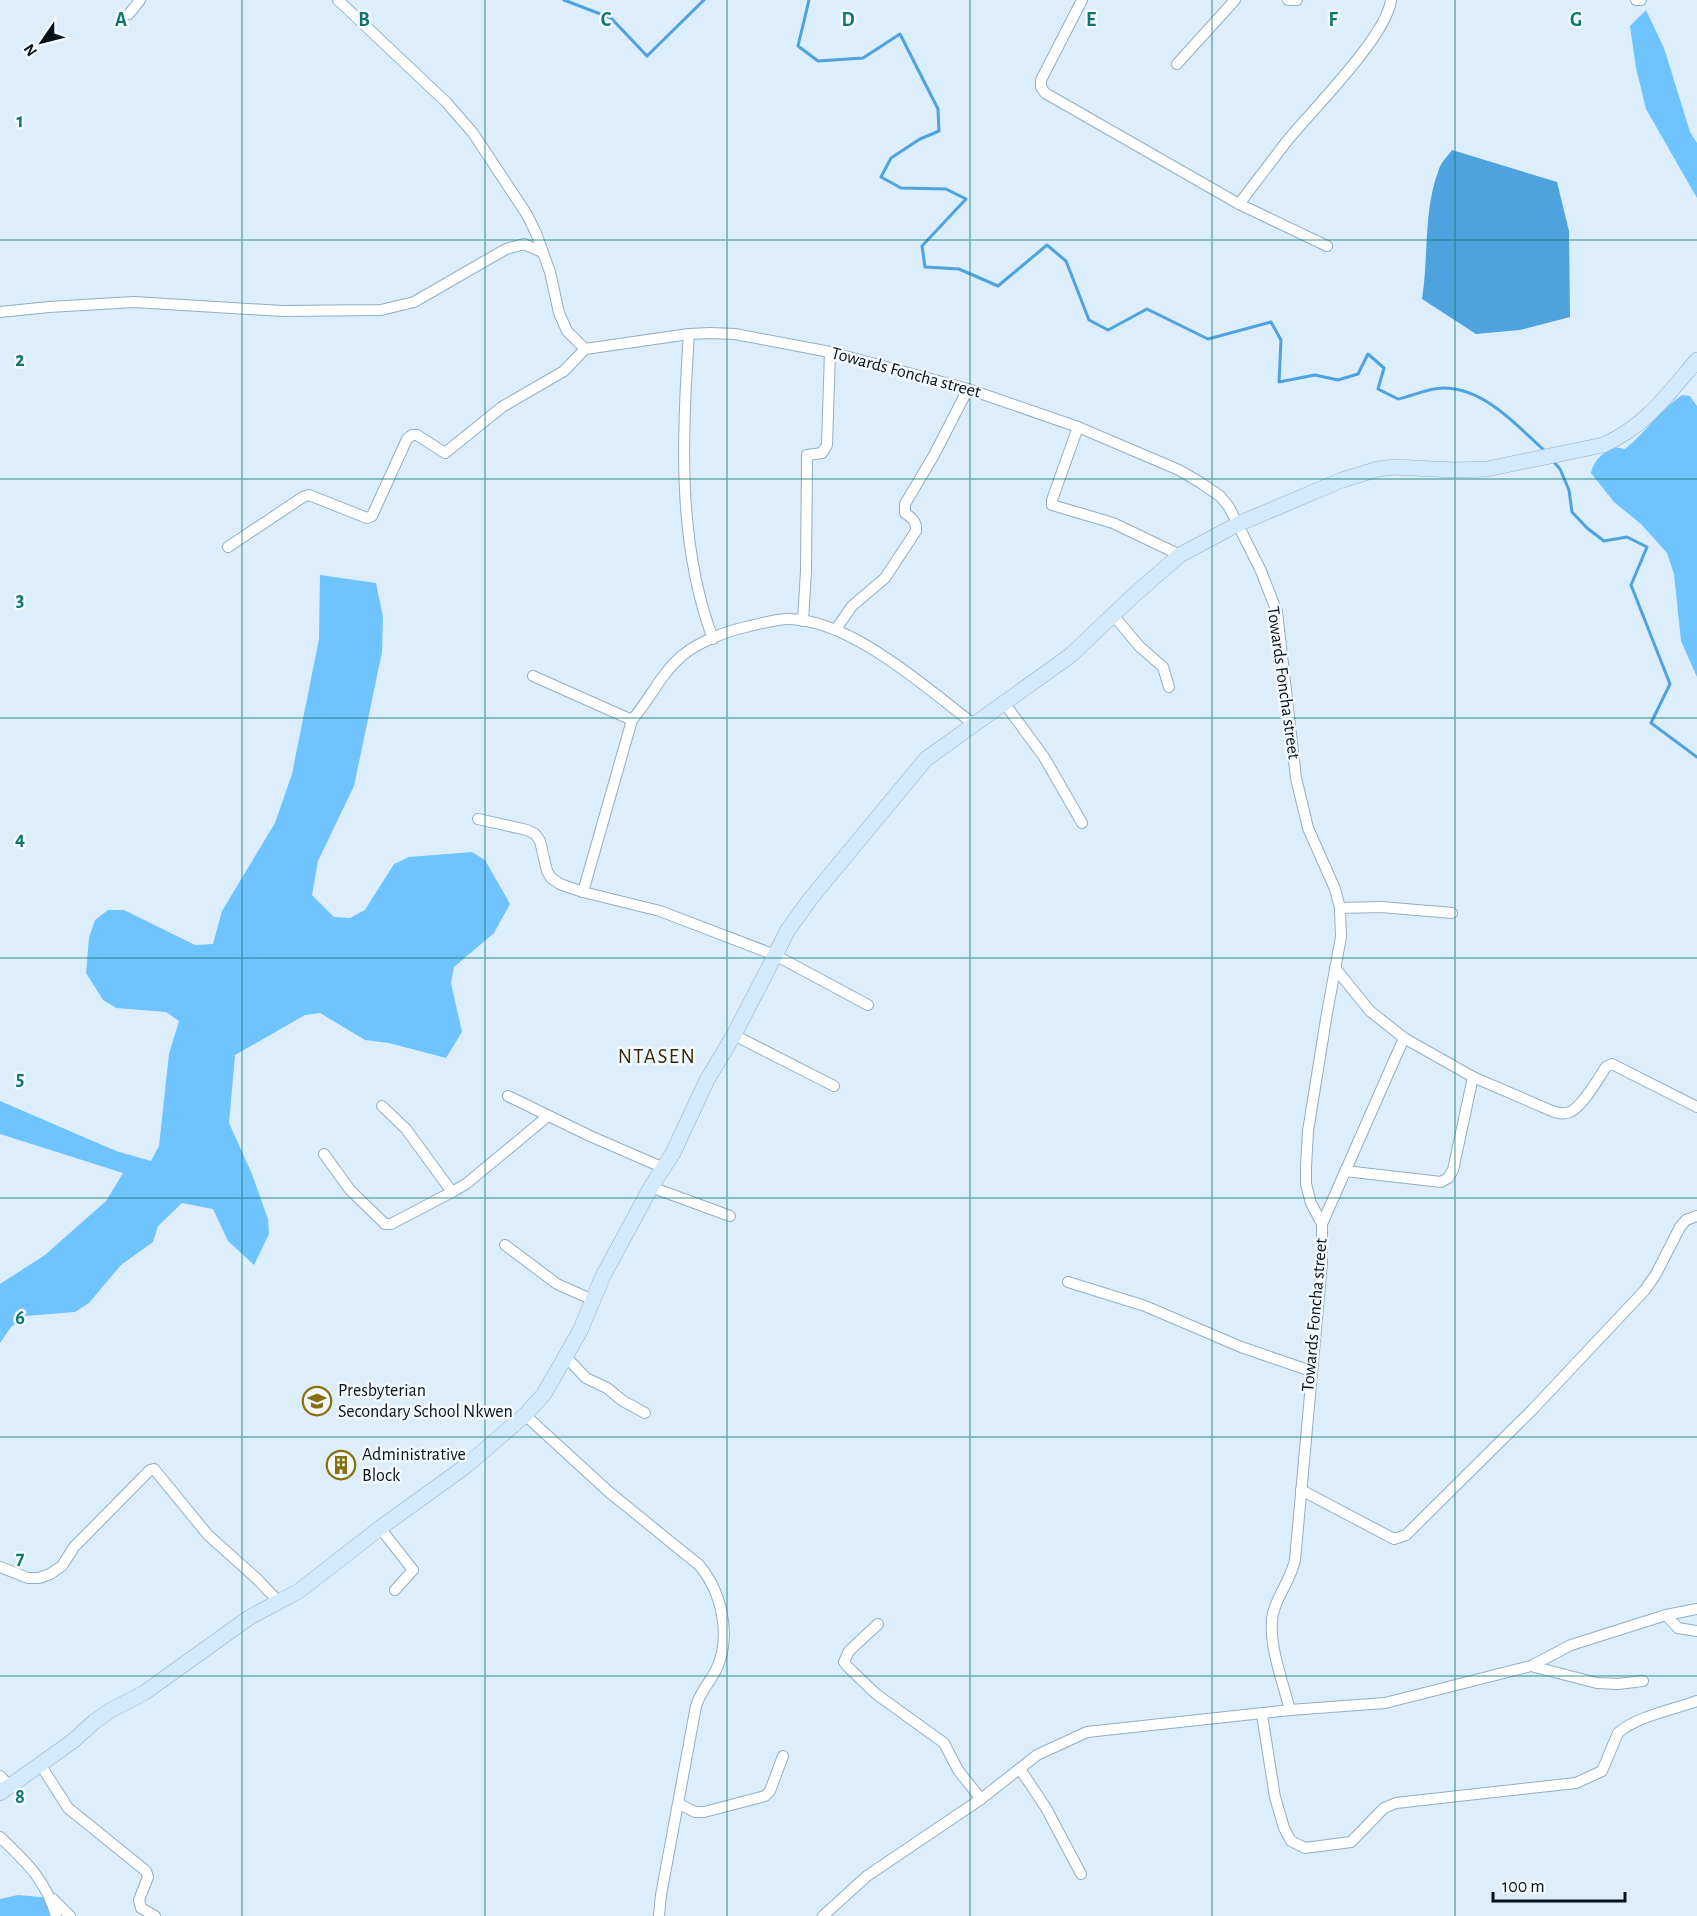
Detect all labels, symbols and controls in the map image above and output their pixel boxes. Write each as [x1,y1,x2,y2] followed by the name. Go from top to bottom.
[115,10,127,30] text: A
[358,10,370,30] text: B
[601,10,612,30] text: C
[841,10,855,30] text: D
[1086,10,1096,30] text: E
[1328,10,1338,30] text: F
[1570,10,1582,30] text: G
[12,12,72,72] north arrow
[21,41,40,59] text: N
[16,111,24,131] text: 1
[829,344,983,402] street label: Towards Foncha street
[15,350,25,370] text: 2
[16,590,24,610] text: 3
[1263,605,1303,761] street label: Towards Foncha street
[15,829,25,849] text: 4
[618,1046,696,1067] district label: NTASEN
[16,1069,24,1089] text: 5
[1299,1237,1331,1393] street label: Towards Foncha street
[15,1308,25,1328] text: 6
[338,1382,513,1421] place label: Presbyterian Secondary School Nkwen
[301,1385,333,1417] school or university icon: Presbyterian Secondary School Nkwen
[362,1446,466,1485] place label: Administrative Block
[325,1449,357,1481] building icon: Administrative Block
[16,1548,25,1568] text: 7
[15,1787,25,1807] text: 8
[1493,1865,1625,1903] scale bar
[1502,1878,1545,1896] text: 100 m

